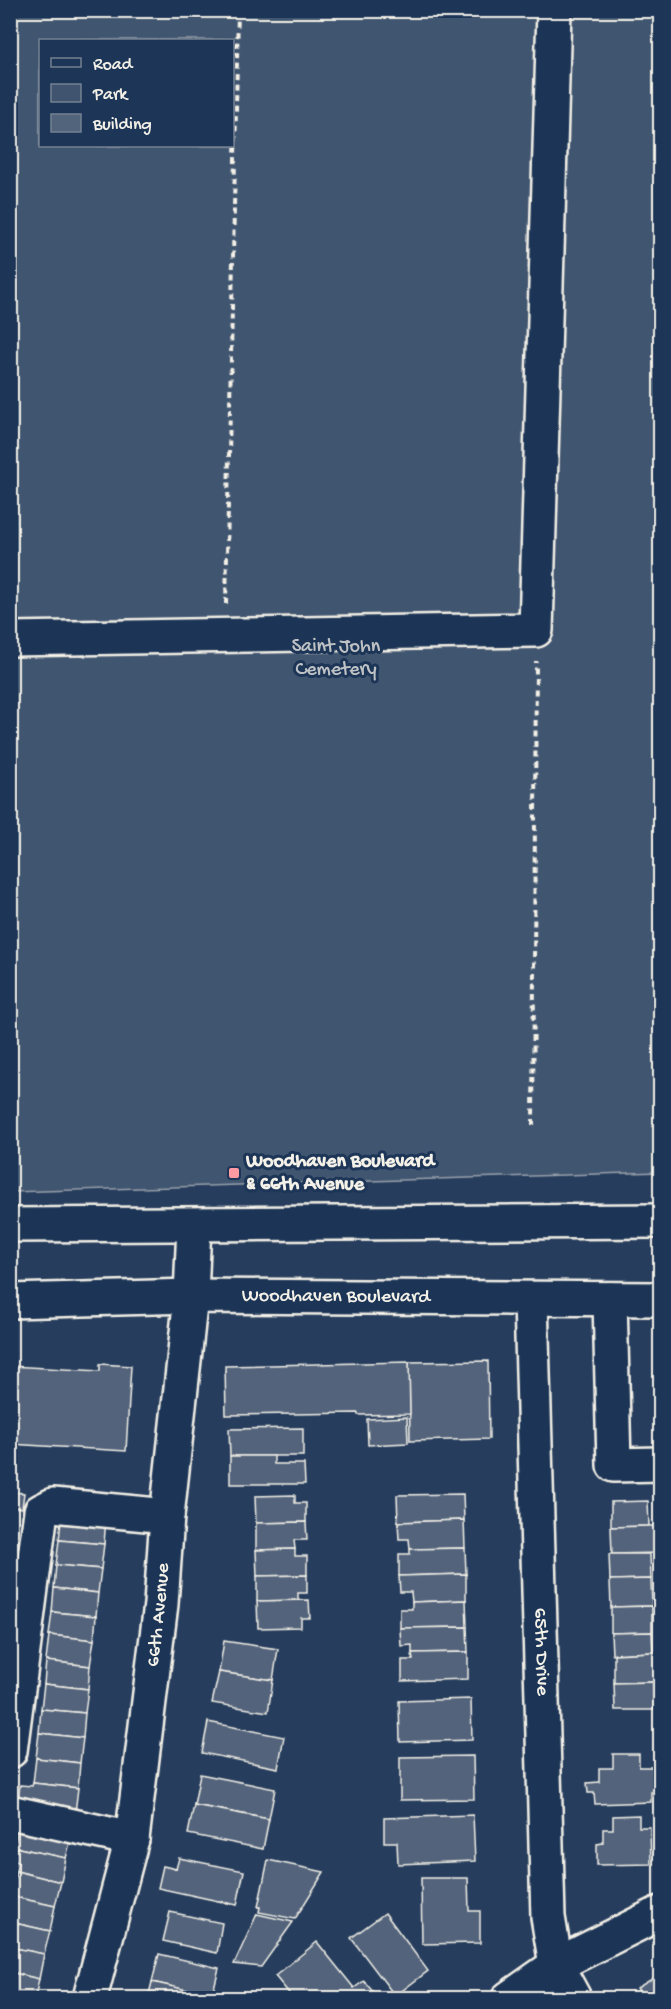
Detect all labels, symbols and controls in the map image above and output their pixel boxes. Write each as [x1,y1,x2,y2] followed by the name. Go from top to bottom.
[39,39,234,147] legend
[93,55,134,76] text: Road
[92,85,129,106] text: Park
[92,115,152,136] text: Building
[292,636,381,682] park label: Saint John Cemetery
[245,1151,436,1197] place label: Woodhaven Boulevard & 66th Avenue
[227,1166,241,1180] marker: Woodhaven Boulevard & 66th Avenue
[242,1285,432,1309] street label: Woodhaven Boulevard
[142,1562,175,1668] street label: 66th Avenue
[528,1608,553,1697] street label: 65th Drive

